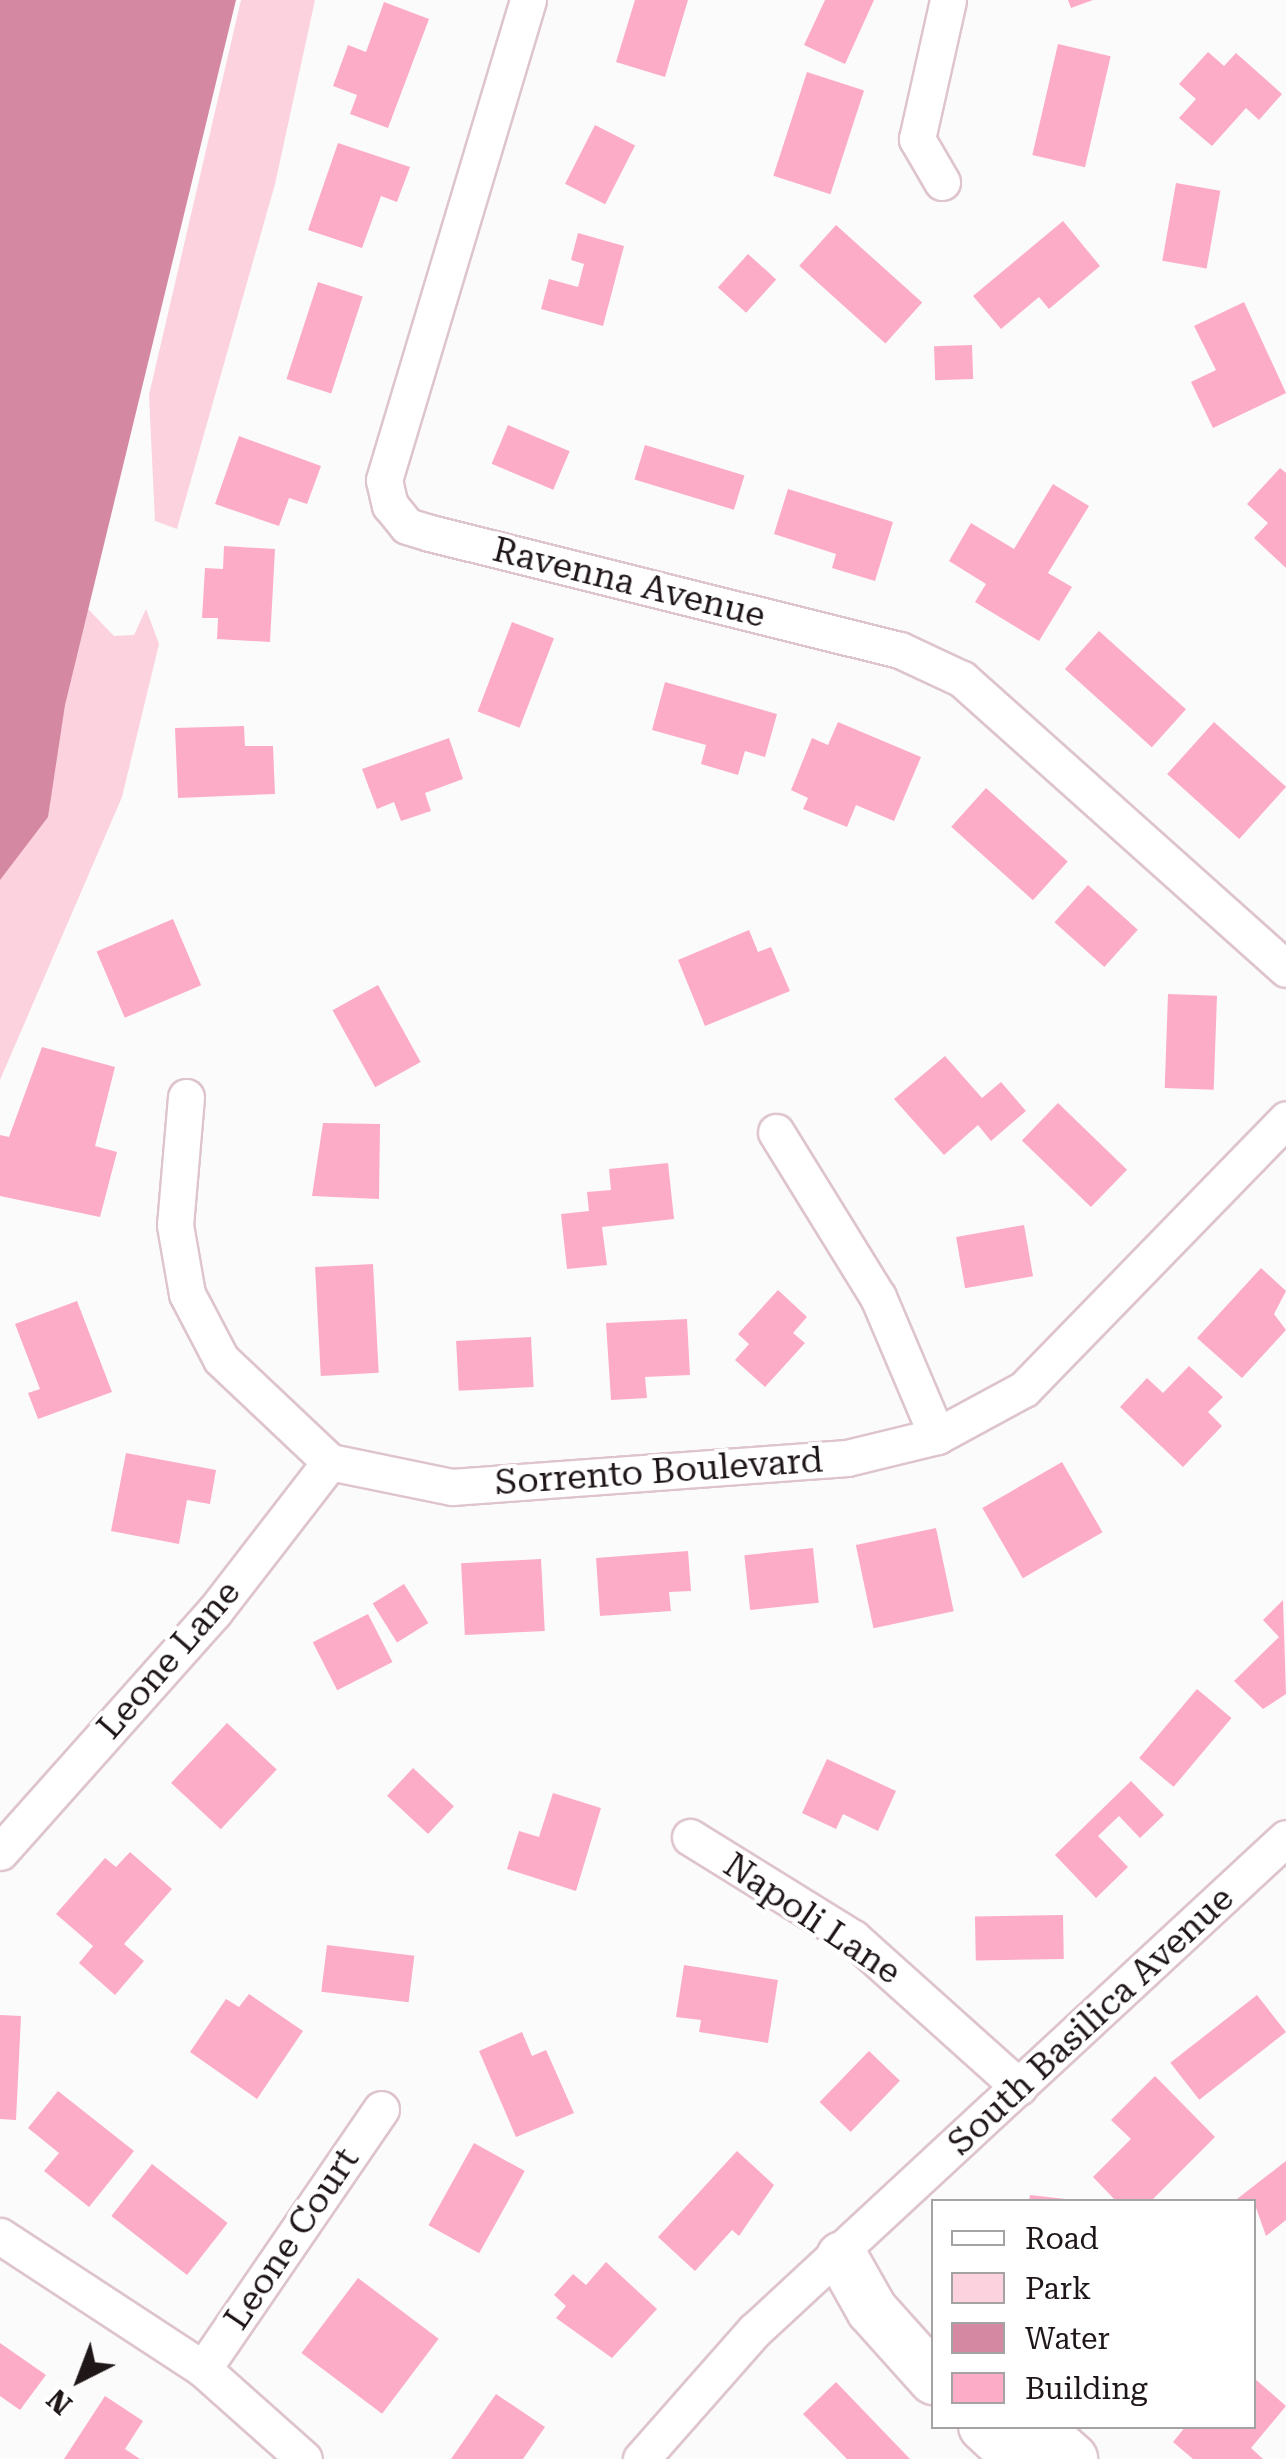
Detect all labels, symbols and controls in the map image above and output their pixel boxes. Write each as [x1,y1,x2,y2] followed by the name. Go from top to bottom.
[488,529,770,637] street label: Ravenna Avenue
[494,1440,824,1504] street label: Sorrento Boulevard
[89,1572,249,1748] street label: Leone Lane
[716,1844,908,1994] street label: Napoli Lane
[940,1878,1242,2164] street label: South Basilica Avenue
[216,2140,368,2338] street label: Leone Court
[931,2199,1256,2429] legend
[1025,2221,1099,2256] text: Road
[1025,2271,1091,2306] text: Park
[1025,2321,1110,2356] text: Water
[30,2329,130,2429] north arrow
[1025,2371,1148,2406] text: Building
[41,2382,79,2421] text: N

